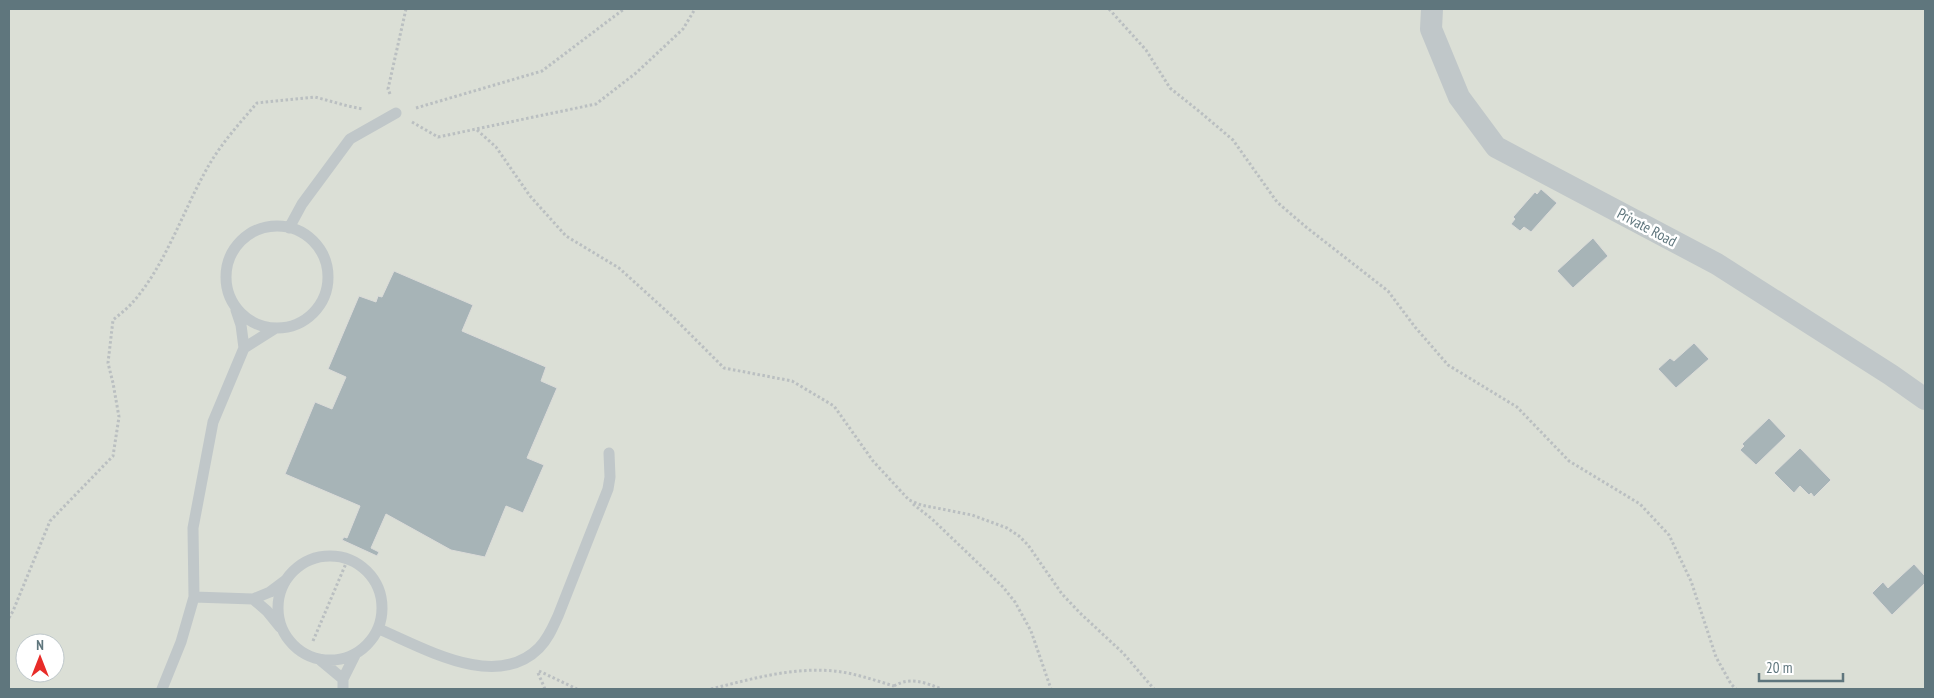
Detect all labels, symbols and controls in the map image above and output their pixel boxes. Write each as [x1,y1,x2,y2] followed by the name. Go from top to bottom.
[1614,203,1680,251] street label: Private Road
[15,633,65,683] north arrow
[36,636,44,654] text: N
[1759,650,1843,682] scale bar
[1766,658,1792,677] text: 20 m

